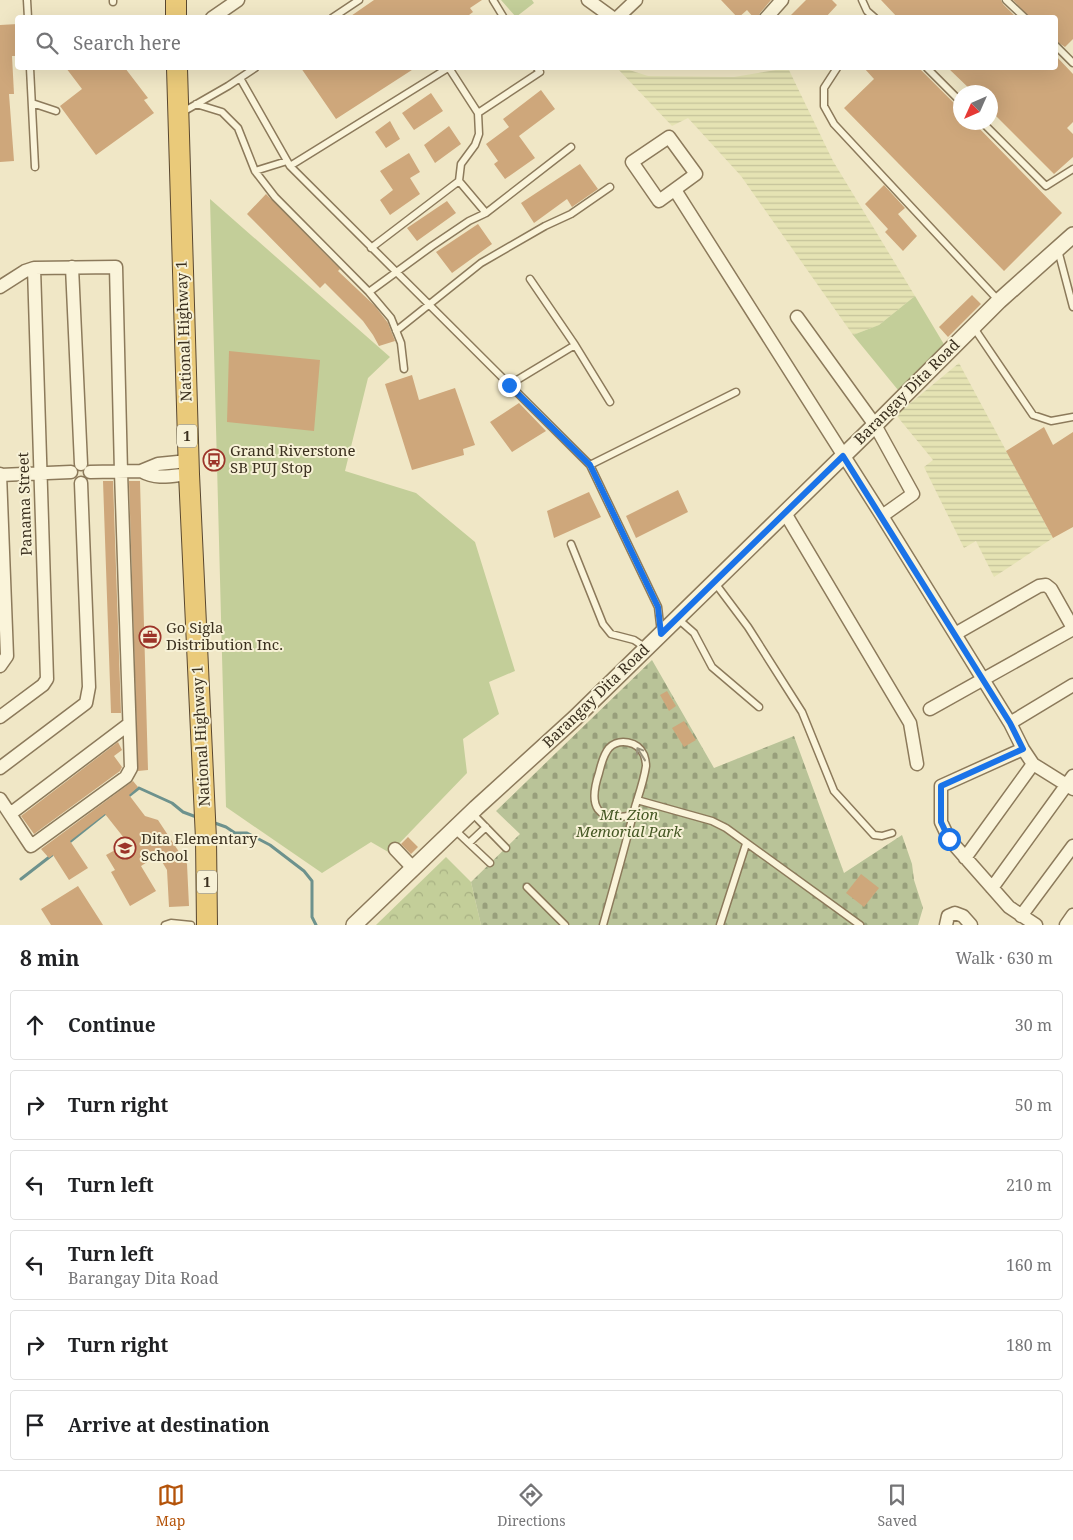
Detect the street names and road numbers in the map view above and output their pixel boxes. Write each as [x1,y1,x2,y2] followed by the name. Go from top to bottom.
[171,260,195,402] street label: National Highway 1
[849,334,963,448] street label: Barangay Dita Road
[177,424,197,448] road number: 1
[12,452,36,556] street label: Panama Street
[538,639,653,752] street label: Barangay Dita Road
[186,665,214,807] street label: National Highway 1
[197,870,217,894] road number: 1

